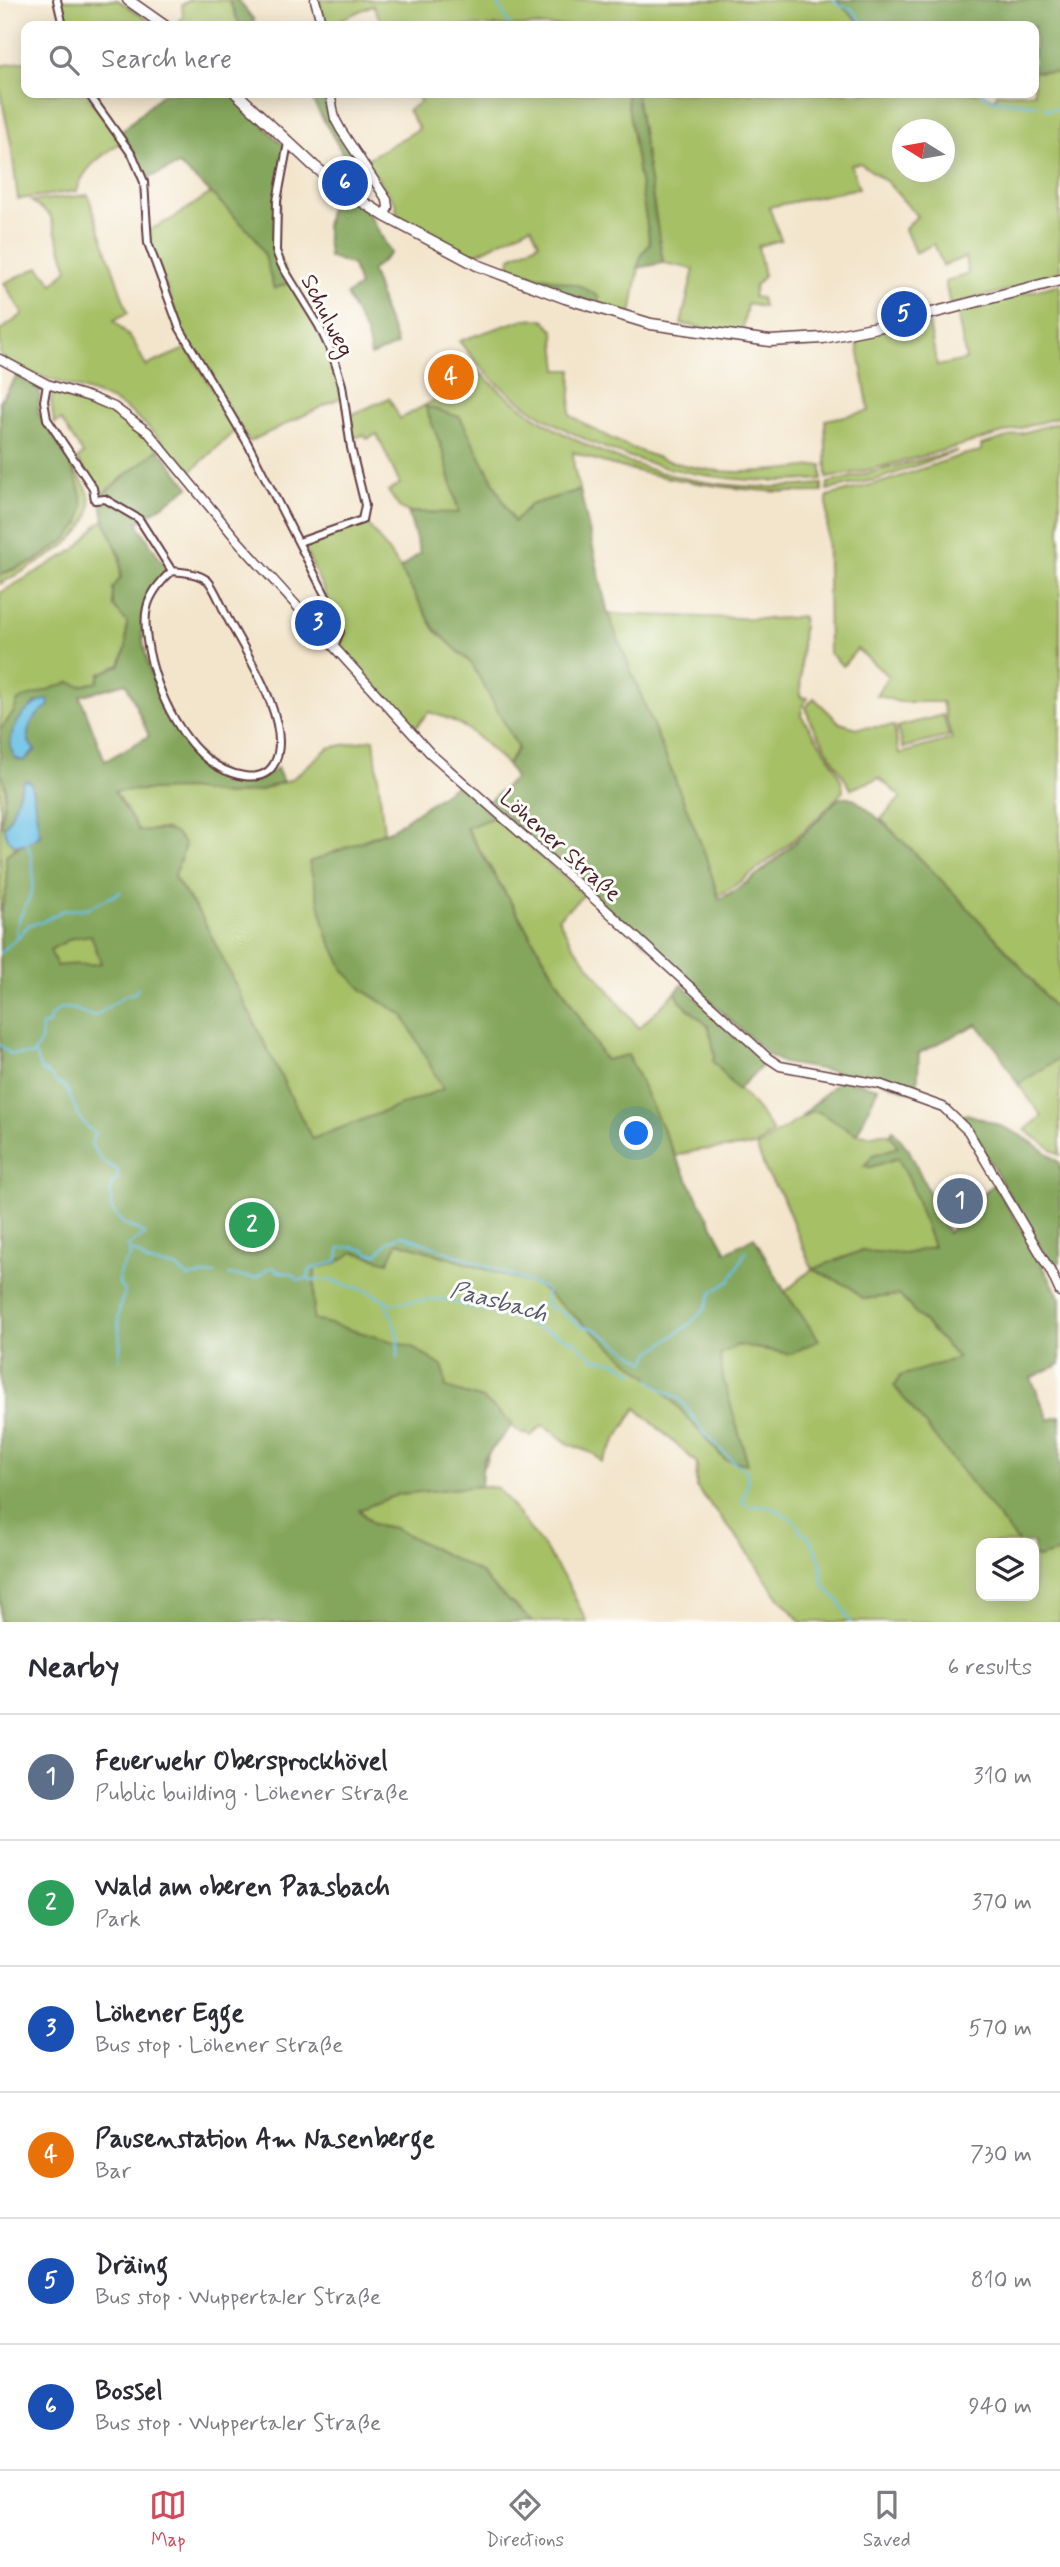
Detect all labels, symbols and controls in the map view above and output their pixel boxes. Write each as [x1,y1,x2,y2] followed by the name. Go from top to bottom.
[21,21,1039,98] search box
[45,41,83,79] icon: search
[101,43,232,77] text: Search here
[892,119,955,182] north arrow
[322,157,368,209] pin: 6
[291,269,360,363] street label: Schulweg
[881,288,927,340] pin: 5
[428,351,474,403] pin: 4
[295,597,341,649] pin: 3
[492,784,627,909] street label: Löhener Straße
[619,1116,653,1150] your location
[937,1175,983,1227] pin: 1
[229,1199,275,1251] pin: 2
[447,1275,551,1330] water label: Paasbach
[976,1538,1039,1601] map controls
[976,1538,1039,1601] button: layers
[28,1648,119,1687] text: Nearby
[948,1653,1032,1683] text: 6 results
[95,1745,388,1779] text: Feuerwehr Obersprockhövel
[46,1762,56,1792] text: 1
[973,1762,1032,1792] text: 310 m
[95,1779,409,1809] text: Public building · Löhener Straße
[95,1871,390,1905] text: Wald am oberen Paasbach
[45,1888,57,1918] text: 2
[972,1888,1032,1918] text: 370 m
[95,1905,141,1935] text: Park
[95,1997,244,2031] text: Löhener Egge
[46,2014,56,2044] text: 3
[968,2014,1032,2044] text: 570 m
[95,2031,343,2061] text: Bus stop · Löhener Straße
[95,2123,435,2157] text: Pausenstation Am Nasenberge
[44,2140,58,2170] text: 4
[970,2140,1032,2170] text: 730 m
[95,2157,131,2187] text: Bar
[95,2249,168,2283] text: Dräing
[44,2266,58,2296] text: 5
[971,2266,1032,2296] text: 810 m
[95,2283,381,2313] text: Bus stop · Wuppertaler Straße
[95,2375,163,2409] text: Bossel
[45,2392,57,2422] text: 6
[968,2392,1032,2422] text: 940 m
[95,2409,381,2439] text: Bus stop · Wuppertaler Straße
[149,2486,187,2553] tab: Map
[486,2486,564,2553] tab: Directions
[863,2486,911,2553] tab: Saved

